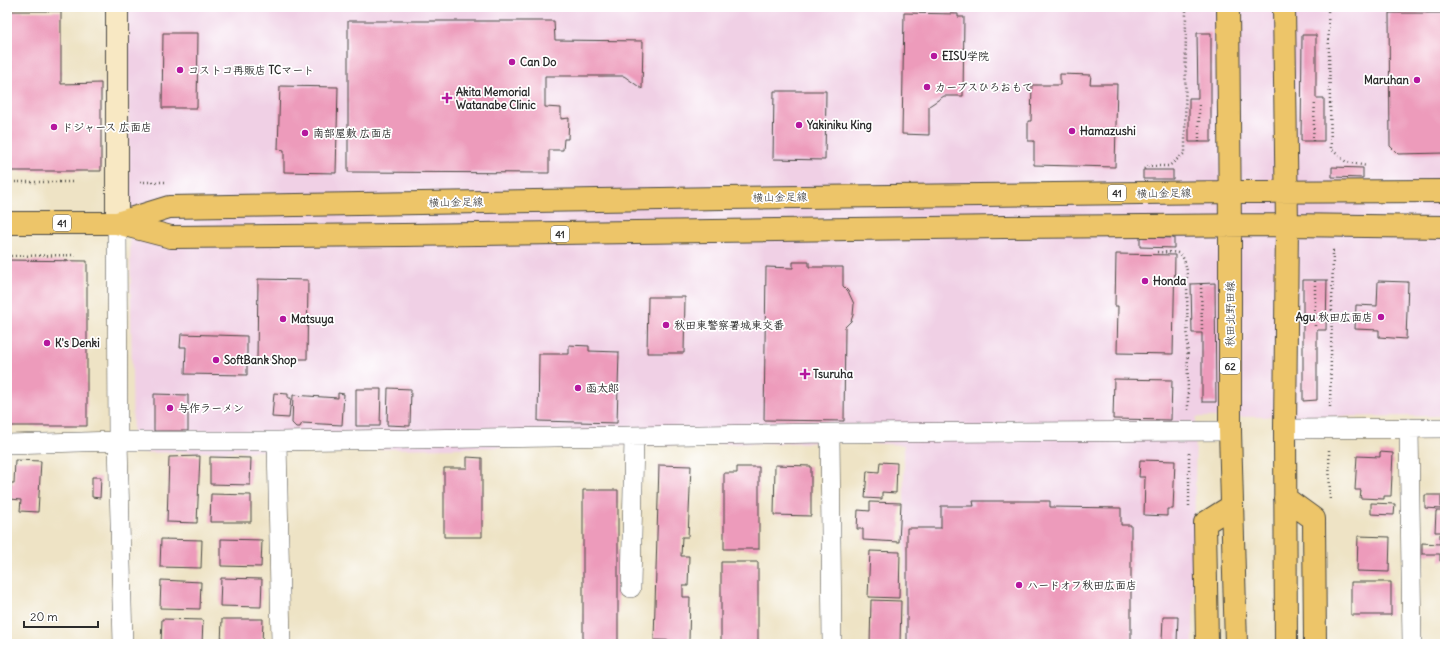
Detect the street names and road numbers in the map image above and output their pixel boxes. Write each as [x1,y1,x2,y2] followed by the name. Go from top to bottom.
[1108,185,1126,201] road number: 41
[1136,186,1192,200] street label: 横山金足線
[752,190,808,204] street label: 横山金足線
[428,195,484,209] street label: 横山金足線
[53,215,71,231] road number: 41
[551,226,569,242] road number: 41
[1223,281,1237,347] street label: 秋田北野田線
[1220,358,1240,374] road number: 62

